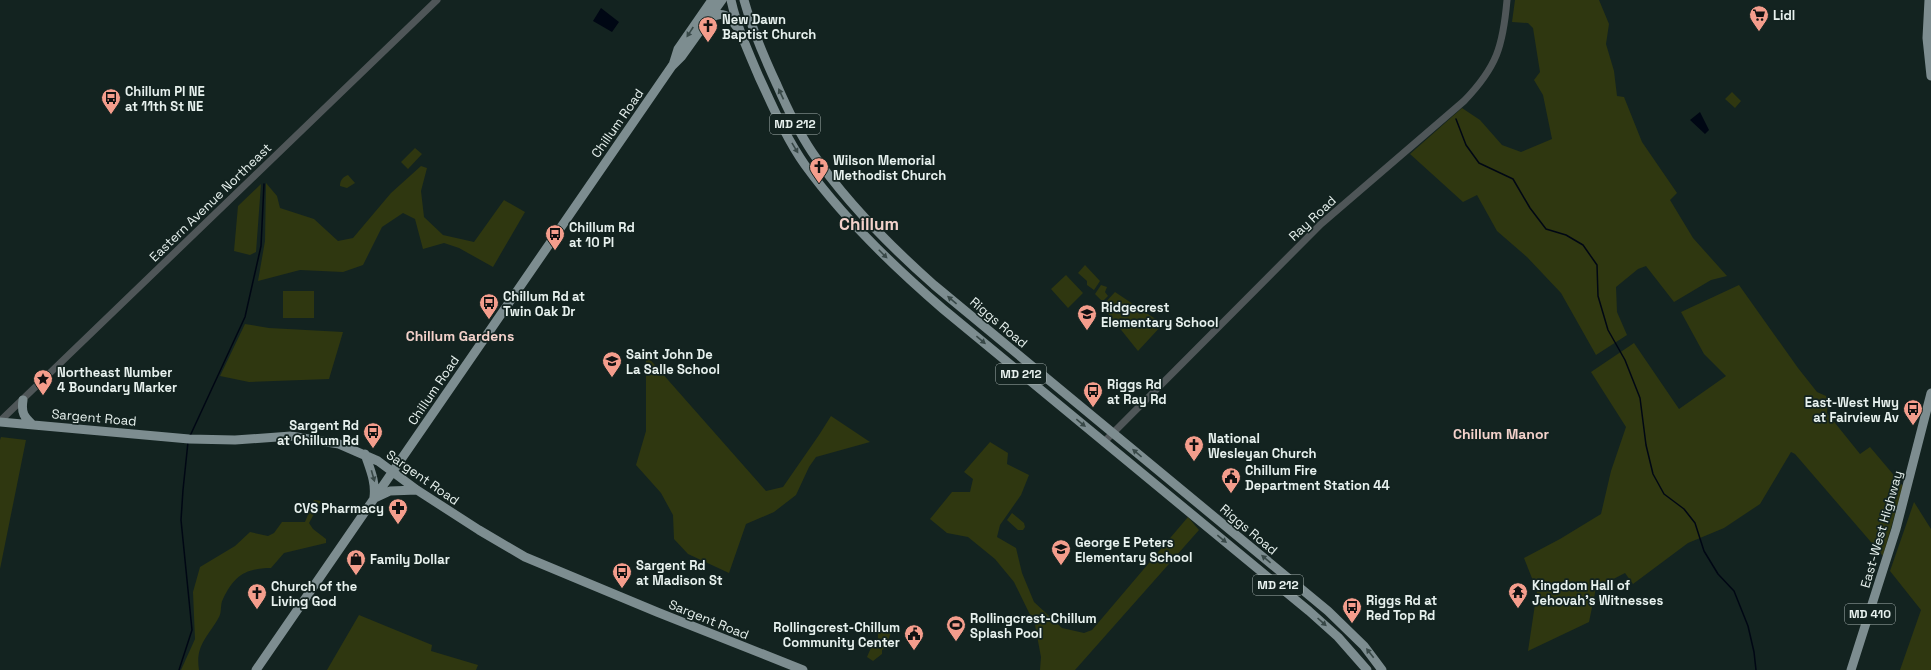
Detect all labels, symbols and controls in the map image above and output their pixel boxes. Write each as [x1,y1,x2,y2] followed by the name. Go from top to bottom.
[1748,4,1770,32] supermarket icon: Lidl
[1773,7,1795,24] place label: Lidl
[722,11,816,43] place label: New Dawn Baptist Church
[697,15,719,43] church icon: New Dawn Baptist Church
[686,27,694,37] one-way arrow
[125,83,205,115] place label: Chillum Pl NE at 11th St NE
[587,86,647,161] street label: Chillum Road
[100,87,122,115] bus stop icon: Chillum Pl NE at 11th St NE
[778,88,784,99] one-way arrow
[770,114,820,134] road number: MD 212
[146,139,275,265] street label: Eastern Avenue Northeast
[791,142,798,154] one-way arrow
[833,152,946,184] place label: Wilson Memorial Methodist Church
[808,156,830,184] church icon: Wilson Memorial Methodist Church
[1285,192,1340,245] street label: Ray Road
[839,213,899,235] district label: Chillum
[569,219,635,251] place label: Chillum Rd at 10 Pl
[544,223,566,251] bus stop icon: Chillum Rd at 10 Pl
[878,249,888,259] one-way arrow
[503,288,585,320] place label: Chillum Rd at Twin Oak Dr
[478,292,500,320] bus stop icon: Chillum Rd at Twin Oak Dr
[966,293,1031,351] street label: Riggs Road
[947,296,958,305] one-way arrow
[1101,299,1218,331] place label: Ridgecrest Elementary School
[1076,303,1098,331] school or university icon: Ridgecrest Elementary School
[406,327,514,345] district label: Chillum Gardens
[975,336,986,345] one-way arrow
[626,346,720,378] place label: Saint John De La Salle School
[601,350,623,378] school or university icon: Saint John De La Salle School
[404,352,463,428] street label: Chillum Road
[57,364,177,396] place label: Northeast Number 4 Boundary Marker
[996,364,1046,384] road number: MD 212
[32,368,54,396] place icon: Northeast Number 4 Boundary Marker
[1107,376,1167,408] place label: Riggs Rd at Ray Rd
[1082,380,1104,408] bus stop icon: Riggs Rd at Ray Rd
[1805,394,1899,426] place label: East-West Hwy at Fairview Av
[1902,398,1924,426] bus stop icon: East-West Hwy at Fairview Av
[51,405,137,430] street label: Sargent Road
[277,417,359,449] place label: Sargent Rd at Chillum Rd
[1075,419,1086,428] one-way arrow
[362,421,384,449] bus stop icon: Sargent Rd at Chillum Rd
[1453,425,1550,443] district label: Chillum Manor
[1208,430,1317,462] place label: National Wesleyan Church
[1183,434,1205,462] church icon: National Wesleyan Church
[383,446,462,509] street label: Sargent Road
[1131,448,1142,457] one-way arrow
[1245,462,1390,494] place label: Chillum Fire Department Station 44
[1220,466,1242,494] public building icon: Chillum Fire Department Station 44
[1857,468,1906,590] street label: East-West Highway
[370,470,376,483] one-way arrow
[387,497,409,525] pharmacy icon: CVS Pharmacy
[294,500,384,517] place label: CVS Pharmacy
[1216,500,1281,558] street label: Riggs Road
[1075,534,1192,566] place label: George E Peters Elementary School
[1217,535,1227,544] one-way arrow
[1050,538,1072,566] school or university icon: George E Peters Elementary School
[345,548,367,576] shop icon: Family Dollar
[370,551,450,568] place label: Family Dollar
[1260,555,1271,564] one-way arrow
[636,557,723,589] place label: Sargent Rd at Madison St
[611,561,633,589] bus stop icon: Sargent Rd at Madison St
[1253,575,1303,595] road number: MD 212
[1532,577,1663,609] place label: Kingdom Hall of Jehovah’s Witnesses
[271,578,357,610] place label: Church of the Living God
[1507,581,1529,609] temple icon: Kingdom Hall of Jehovah’s Witnesses
[246,582,268,610] church icon: Church of the Living God
[1366,592,1437,624] place label: Riggs Rd at Red Top Rd
[666,596,751,643] street label: Sargent Road
[1341,596,1363,624] bus stop icon: Riggs Rd at Red Top Rd
[1845,604,1895,624] road number: MD 410
[970,610,1097,642] place label: Rollingcrest-Chillum Splash Pool
[945,614,967,642] sports icon: Rollingcrest-Chillum Splash Pool
[1317,618,1327,627] one-way arrow
[773,619,900,651] place label: Rollingcrest-Chillum Community Center
[903,623,925,651] public building icon: Rollingcrest-Chillum Community Center
[1365,648,1374,659] one-way arrow

